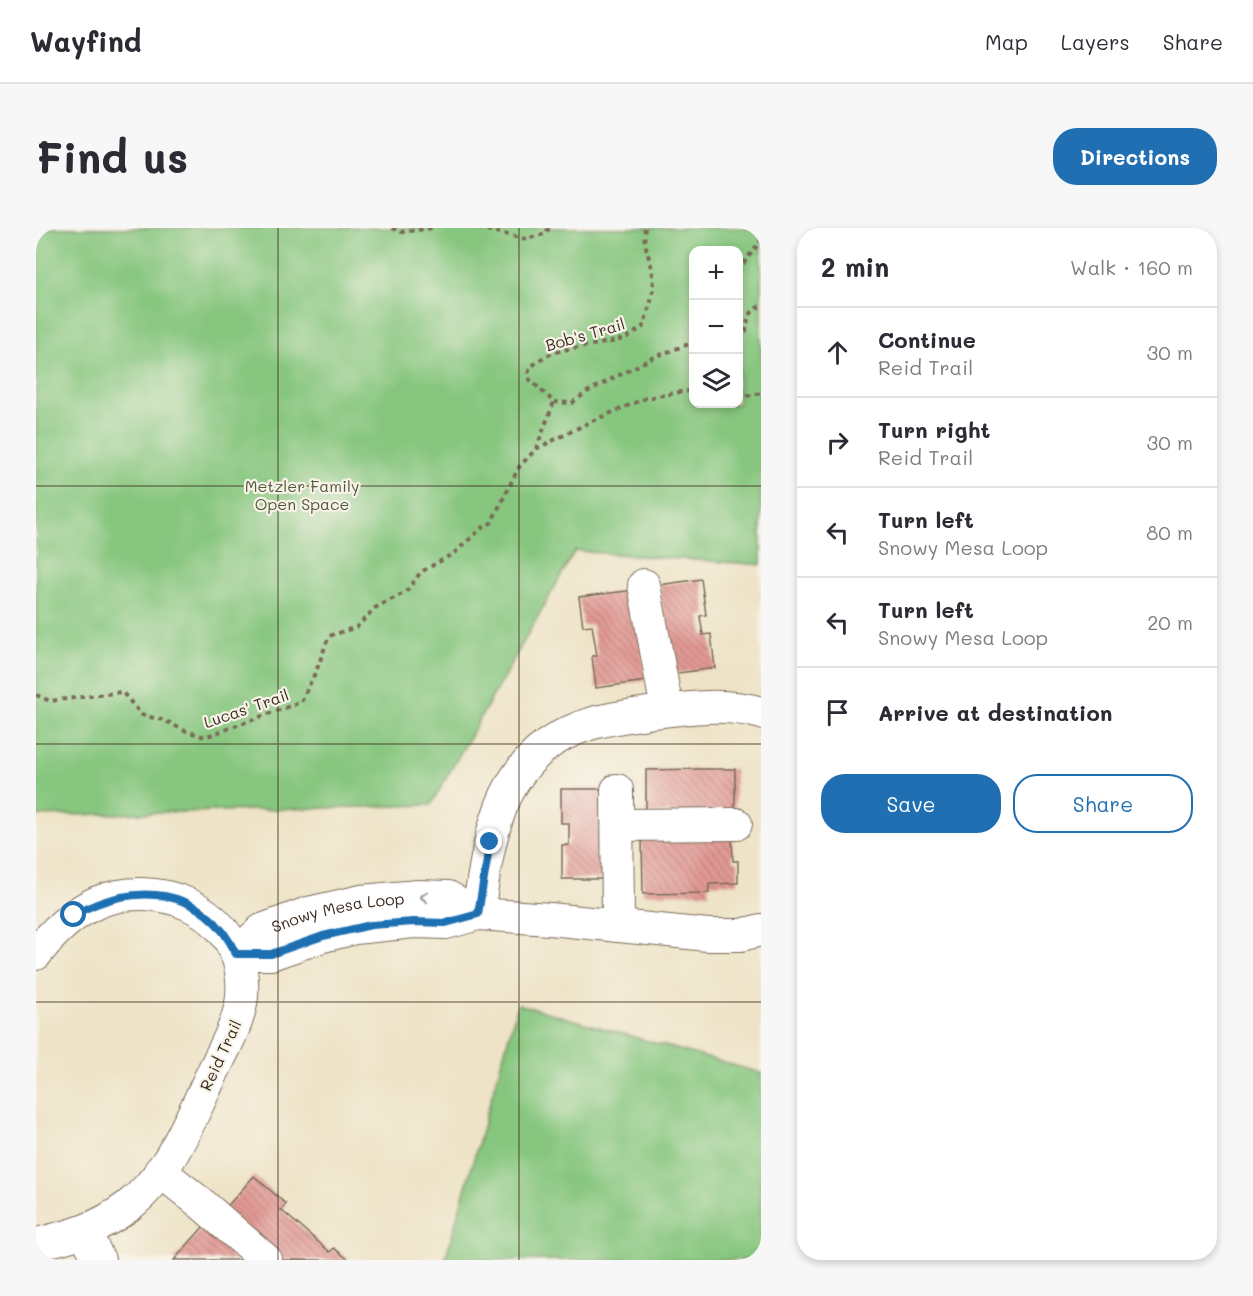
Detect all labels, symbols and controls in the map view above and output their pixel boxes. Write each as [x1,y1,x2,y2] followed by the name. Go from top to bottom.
[30,23,141,59] text: Wayfind
[985,28,1028,55] text: Map
[1061,28,1130,55] text: Layers
[1163,28,1223,55] text: Share
[1053,128,1217,185] button: Directions
[36,129,188,184] text: Find us
[689,246,743,408] map controls
[689,246,743,300] button: +
[821,250,889,284] text: 2 min
[1070,254,1193,280] text: Walk · 160 m
[689,300,743,354] button: −
[543,313,627,355] street label: Bob's Trail
[878,325,976,354] text: Continue
[821,336,854,369] icon: ahead
[1147,339,1193,365] text: 30 m
[689,354,743,408] button: layers
[878,354,973,380] text: Reid Trail
[878,415,990,444] text: Turn right
[821,426,854,459] icon: right
[1147,429,1193,455] text: 30 m
[878,444,973,470] text: Reid Trail
[245,475,359,514] park label: Metzler Family Open Space
[878,505,974,534] text: Turn left
[821,516,854,549] icon: left
[1146,519,1193,545] text: 80 m
[878,534,1048,560] text: Snowy Mesa Loop
[878,595,974,624] text: Turn left
[821,606,854,639] icon: left
[1147,609,1193,635] text: 20 m
[878,624,1048,650] text: Snowy Mesa Loop
[201,684,291,732] street label: Lucas' Trail
[821,696,854,729] icon: arrive
[878,698,1113,727] text: Arrive at destination
[821,774,1001,833] button: Save
[1013,774,1193,833] button: Share
[476,828,502,854] route end
[268,887,405,936] street label: Snowy Mesa Loop
[419,890,428,903] one-way arrow
[60,901,86,927] route start
[194,1016,246,1094] street label: Reid Trail

